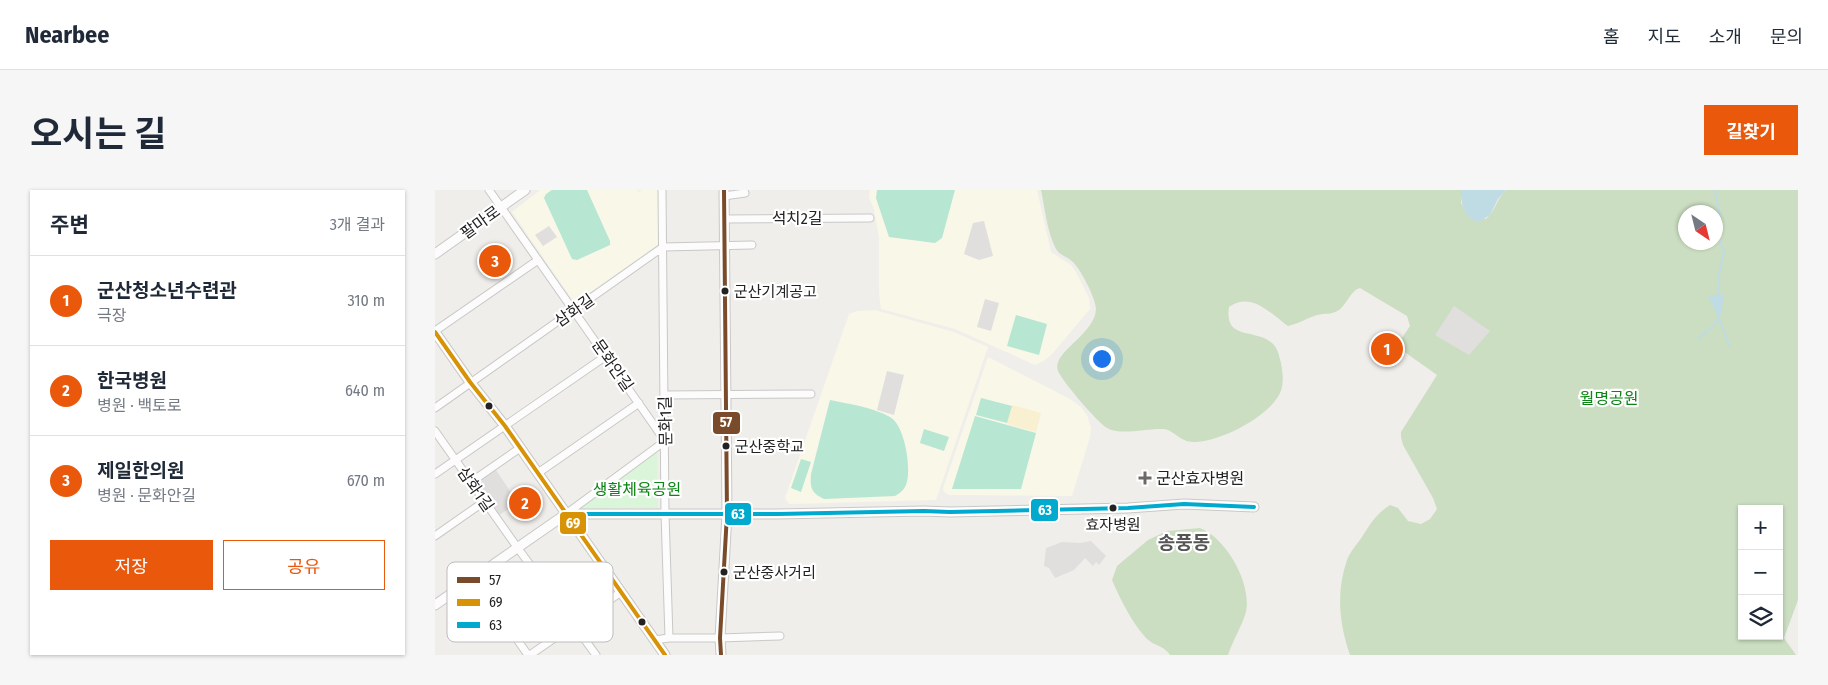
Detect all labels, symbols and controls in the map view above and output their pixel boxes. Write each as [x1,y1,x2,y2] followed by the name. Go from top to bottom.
[25,21,109,49] text: Nearbee
[1603,26,1620,48] text: 홈
[1648,26,1681,48] text: 지도
[1709,26,1742,48] text: 소개
[1770,26,1803,48] text: 문의
[1704,105,1798,155] button: 길찾기
[30,113,166,155] text: 오시는 길
[457,202,504,243] street label: 팔마로
[1678,205,1723,250] north arrow
[771,209,823,228] street label: 석치2길
[50,212,89,238] text: 주변
[330,215,385,234] text: 3개 결과
[479,242,511,280] pin: 3
[97,279,237,302] text: 군산청소년수련관
[734,283,817,301] place label: 군산기계공고
[720,286,730,296] marker: 군산기계공고
[551,290,598,331] street label: 삼화길
[63,291,69,310] text: 1
[348,291,385,310] text: 310 m
[97,306,126,325] text: 극장
[1371,330,1403,368] pin: 1
[588,336,637,395] street label: 문화안길
[1089,346,1115,372] your location
[97,369,167,392] text: 한국병원
[62,381,70,400] text: 2
[345,381,385,400] text: 640 m
[1580,389,1638,408] park label: 월명공원
[97,396,182,415] text: 병원 · 백토로
[656,396,675,446] street label: 문화1길
[484,401,494,411] unlabelled marker
[712,411,741,435] line badge: 57
[720,414,732,431] text: 57
[735,438,804,456] place label: 군산중학교
[721,441,731,451] marker: 군산중학교
[97,459,184,482] text: 제일한의원
[453,463,498,515] street label: 삼화1길
[1156,469,1244,488] place label: 군산효자병원
[62,471,70,490] text: 3
[347,471,385,490] text: 670 m
[1138,471,1152,485] marker: 군산효자병원
[593,480,681,499] park label: 생활체육공원
[509,484,541,522] pin: 2
[97,486,196,505] text: 병원 · 문화안길
[1030,498,1059,522] line badge: 63
[724,502,752,526] line badge: 63
[1038,502,1052,519] text: 63
[1108,503,1118,513] marker: 효자병원
[1738,505,1783,640] map controls
[1738,505,1783,550] button: +
[731,506,745,523] text: 63
[559,511,587,535] line badge: 69
[566,515,580,532] text: 69
[1085,516,1141,534] place label: 효자병원
[1158,531,1210,554] district label: 송풍동
[50,540,213,590] button: 저장
[223,540,385,590] button: 공유
[1738,550,1783,595] button: −
[447,562,613,642] legend
[733,564,816,582] place label: 군산중사거리
[719,567,729,577] marker: 군산중사거리
[489,572,501,589] text: 57
[489,594,503,611] text: 69
[1738,595,1783,640] button: layers
[489,617,502,634] text: 63
[637,617,647,627] unlabelled marker

